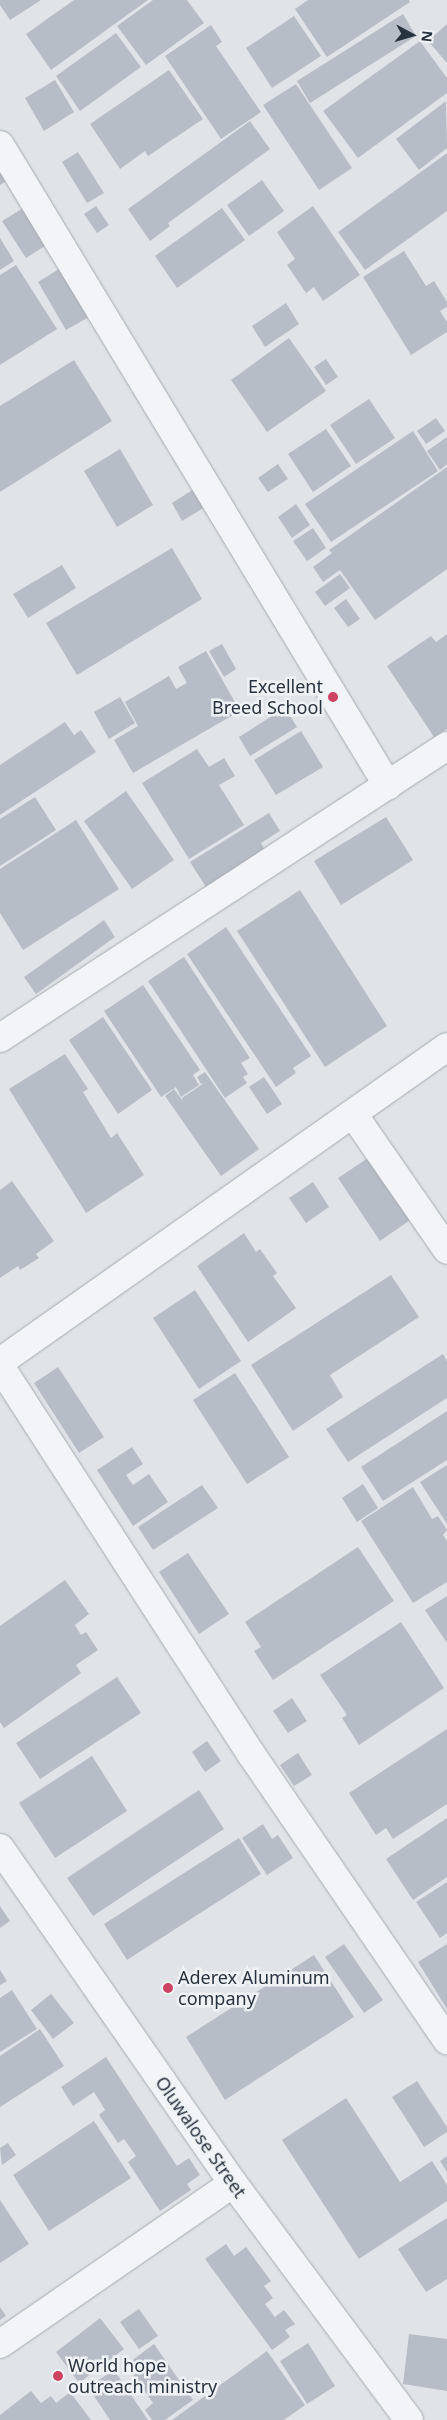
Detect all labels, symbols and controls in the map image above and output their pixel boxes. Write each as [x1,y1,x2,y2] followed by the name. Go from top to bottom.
[387,10,437,60] north arrow
[417,30,437,43] text: N
[212,676,323,719] place label: Excellent Breed School
[327,691,339,703] marker: Excellent Breed School
[178,1967,330,2010] place label: Aderex Aluminum company
[162,1982,174,1994] marker: Aderex Aluminum company
[151,2072,251,2202] street label: Oluwalose Street
[68,2355,217,2398] place label: World hope outreach ministry
[52,2370,64,2382] marker: World hope outreach ministry

